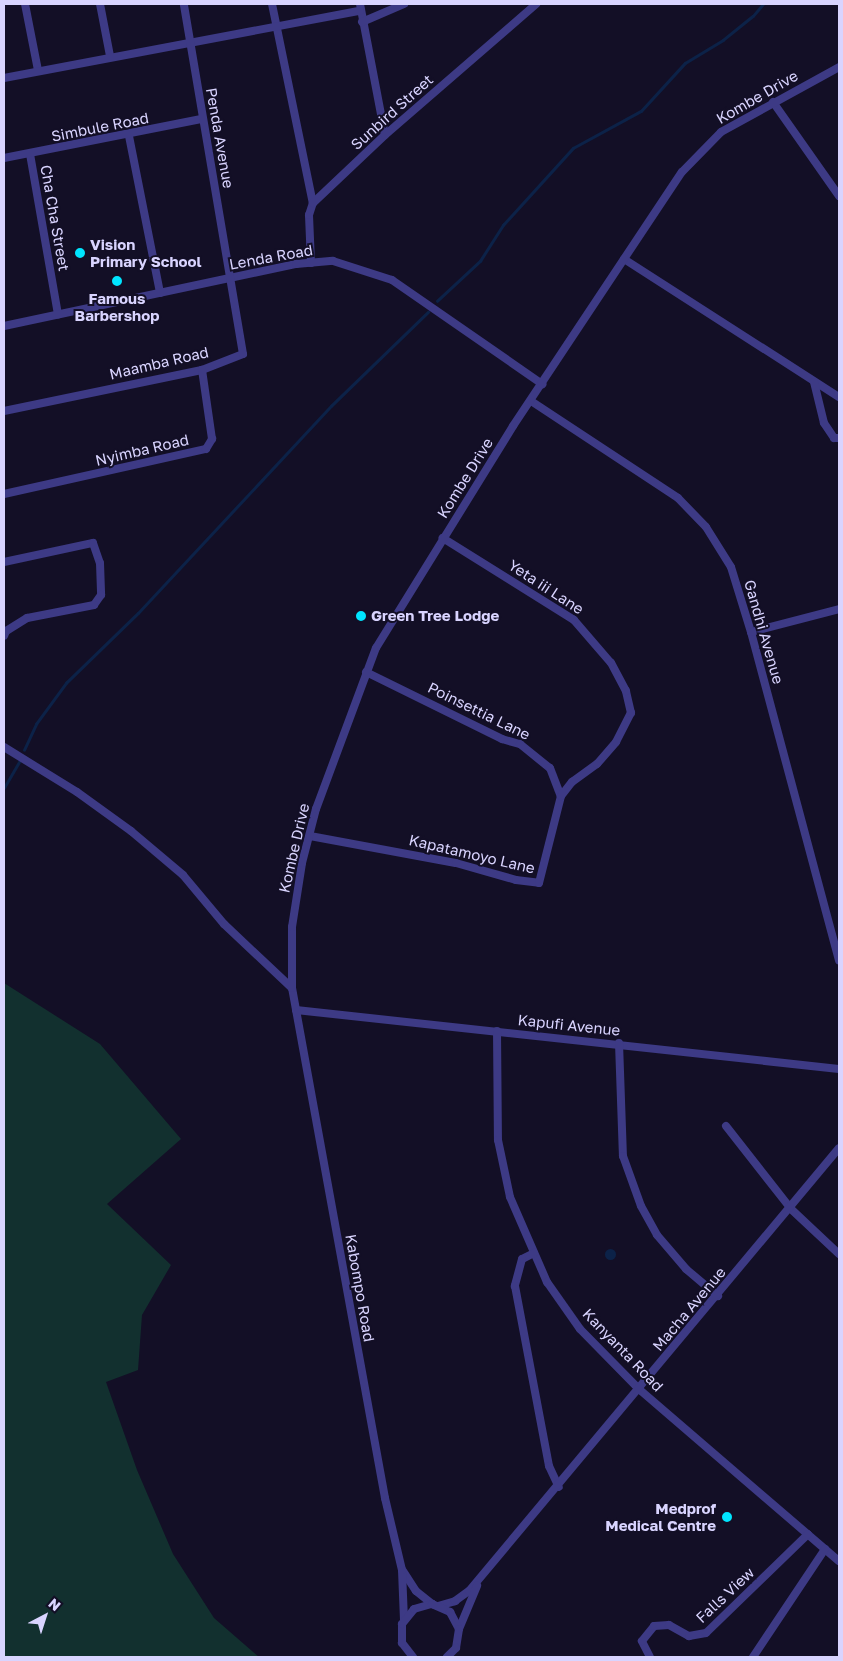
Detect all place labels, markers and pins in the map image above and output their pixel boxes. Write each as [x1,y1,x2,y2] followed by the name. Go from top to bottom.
[90,235,202,270] place label: Vision Primary School
[74,247,86,259] marker: Vision Primary School
[111,275,123,287] marker: Famous Barbershop
[75,289,159,324] place label: Famous Barbershop
[371,607,499,625] place label: Green Tree Lodge
[355,610,367,622] marker: Green Tree Lodge
[605,1499,716,1534] place label: Medprof Medical Centre
[720,1510,734,1524] marker: Medprof Medical Centre

